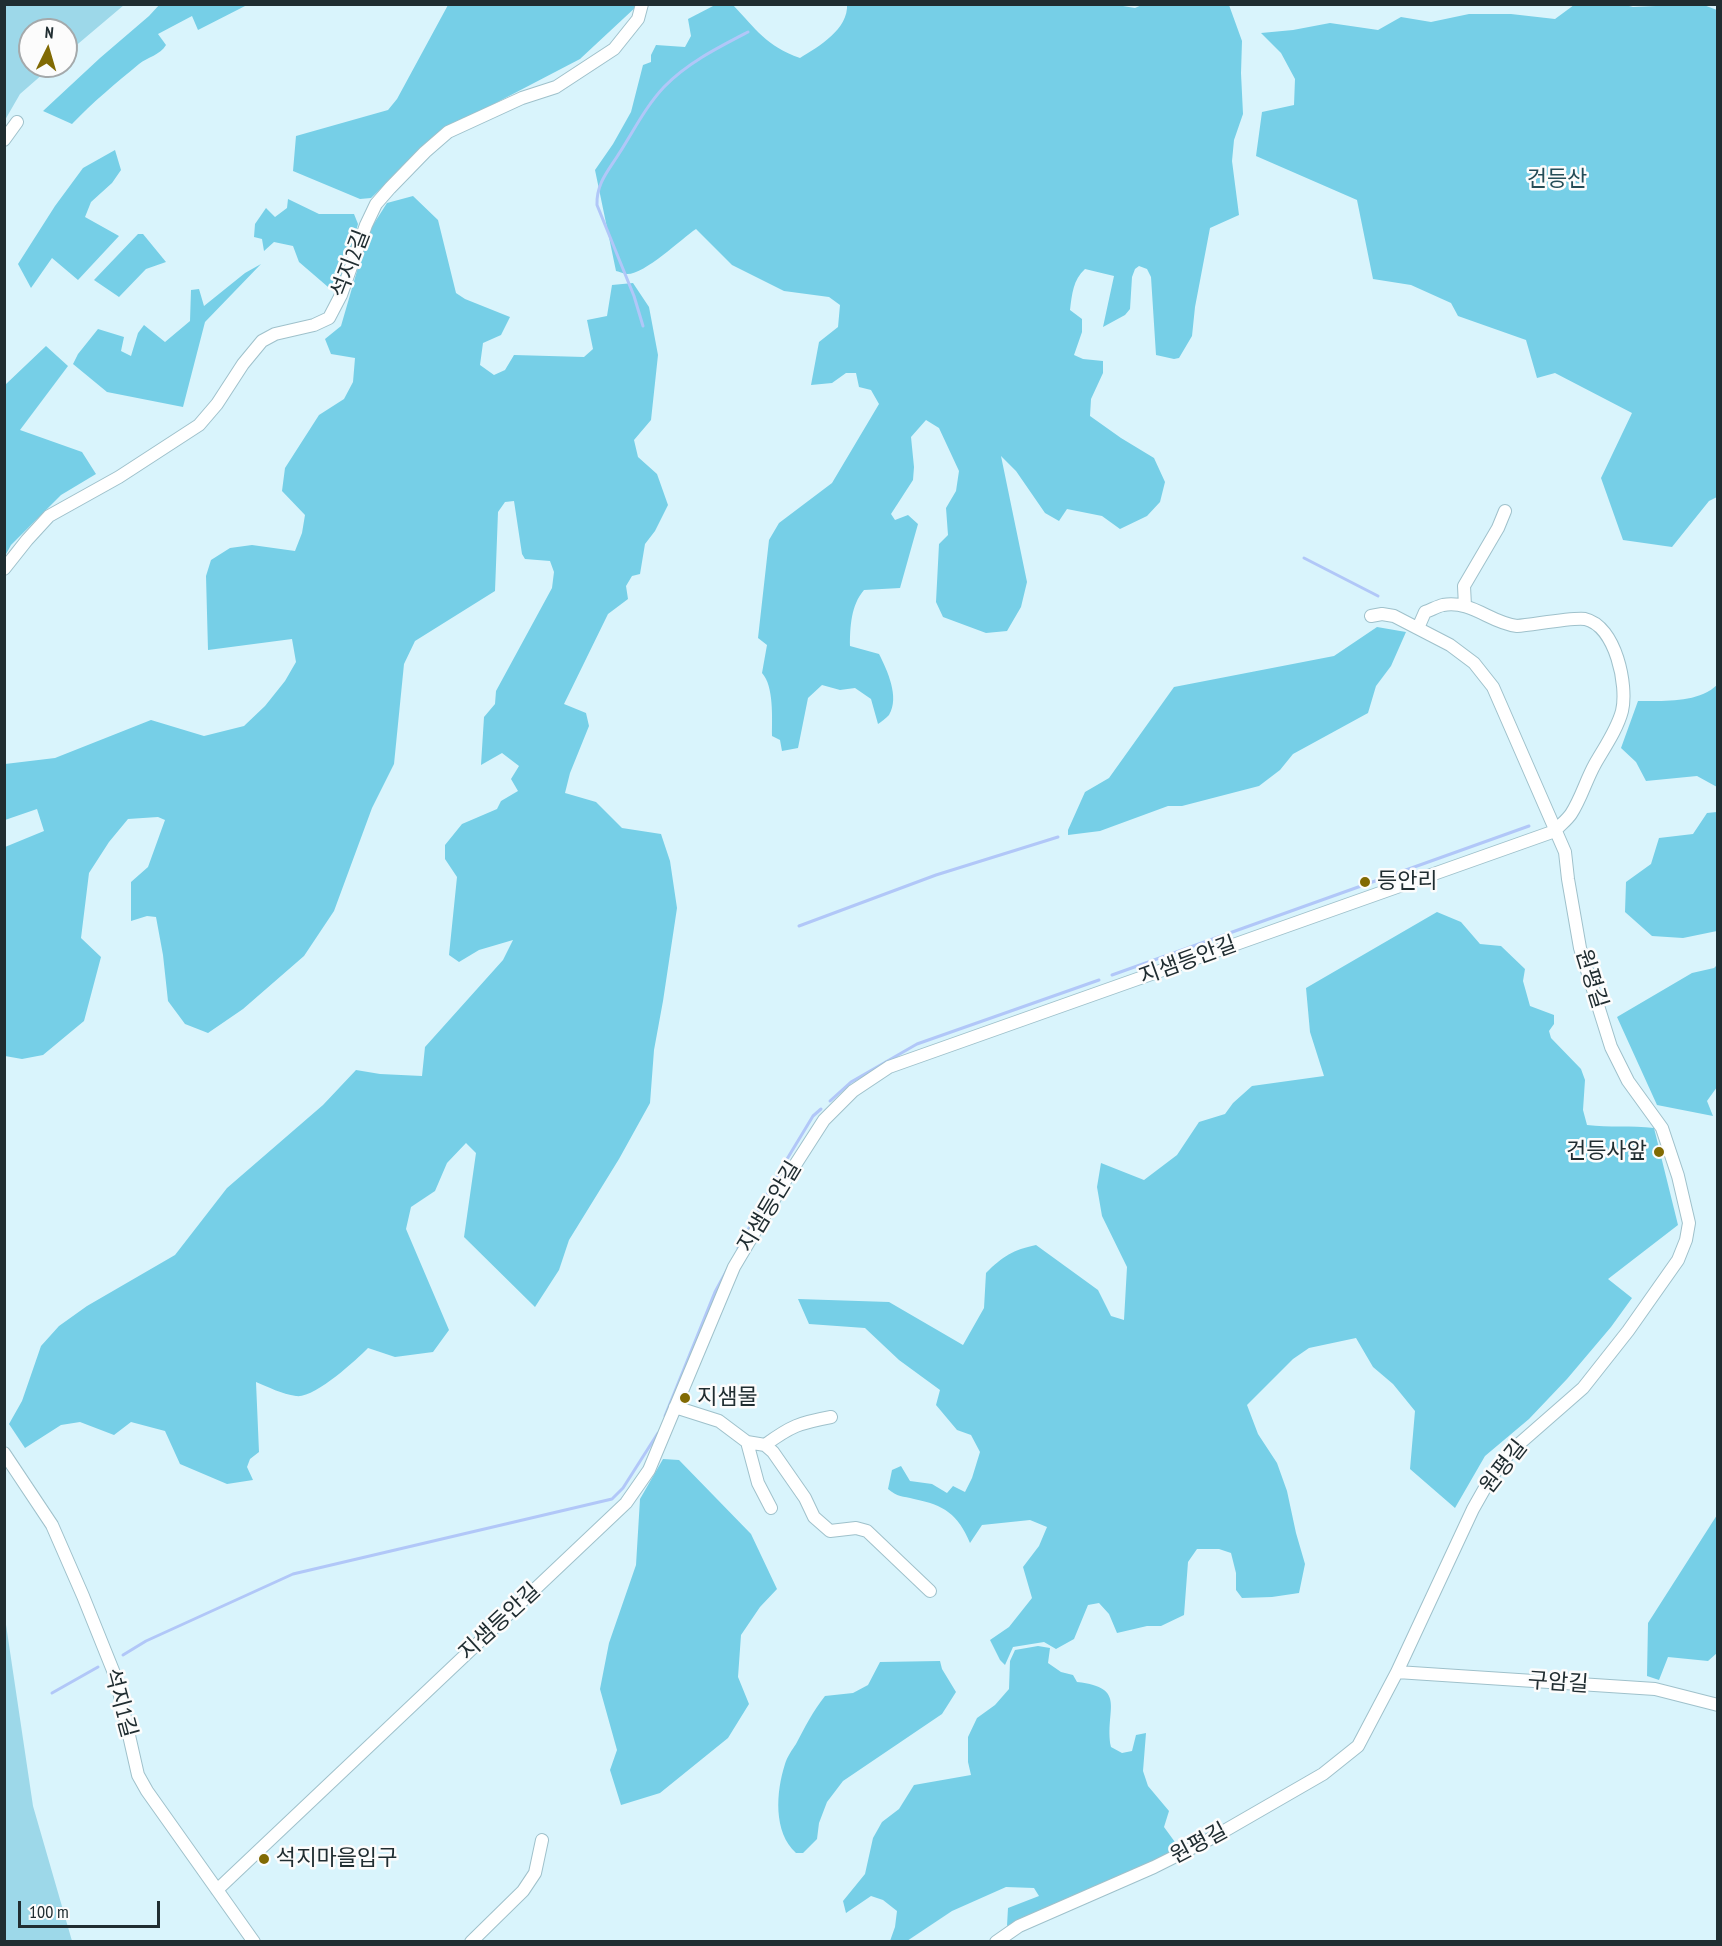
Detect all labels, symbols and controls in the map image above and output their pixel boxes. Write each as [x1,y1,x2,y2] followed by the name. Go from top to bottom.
[18,18,78,78] north arrow
[44,22,55,42] text: N
[1527,167,1587,193] park label: 건등산
[326,226,376,302] street label: 석지2길
[1377,869,1438,895] place label: 등안리
[1358,875,1372,889] marker: 등안리
[1136,931,1240,991] street label: 지샘등안길
[1570,946,1612,1012] street label: 원평길
[1566,1139,1647,1165] place label: 건등사앞
[1652,1145,1666,1159] marker: 건등사앞
[733,1157,807,1257] street label: 지샘등안길
[697,1385,758,1411] place label: 지샘물
[678,1391,692,1405] marker: 지샘물
[1475,1435,1533,1499] street label: 원평길
[454,1578,546,1666] street label: 지샘등안길
[98,1665,142,1741] street label: 석지1길
[1527,1668,1589,1698] street label: 구암길
[1166,1818,1232,1870] street label: 원평길
[276,1846,397,1872] place label: 석지마을입구
[257,1852,271,1866] marker: 석지마을입구
[21,1889,164,1927] scale bar
[29,1900,69,1923] text: 100 m

